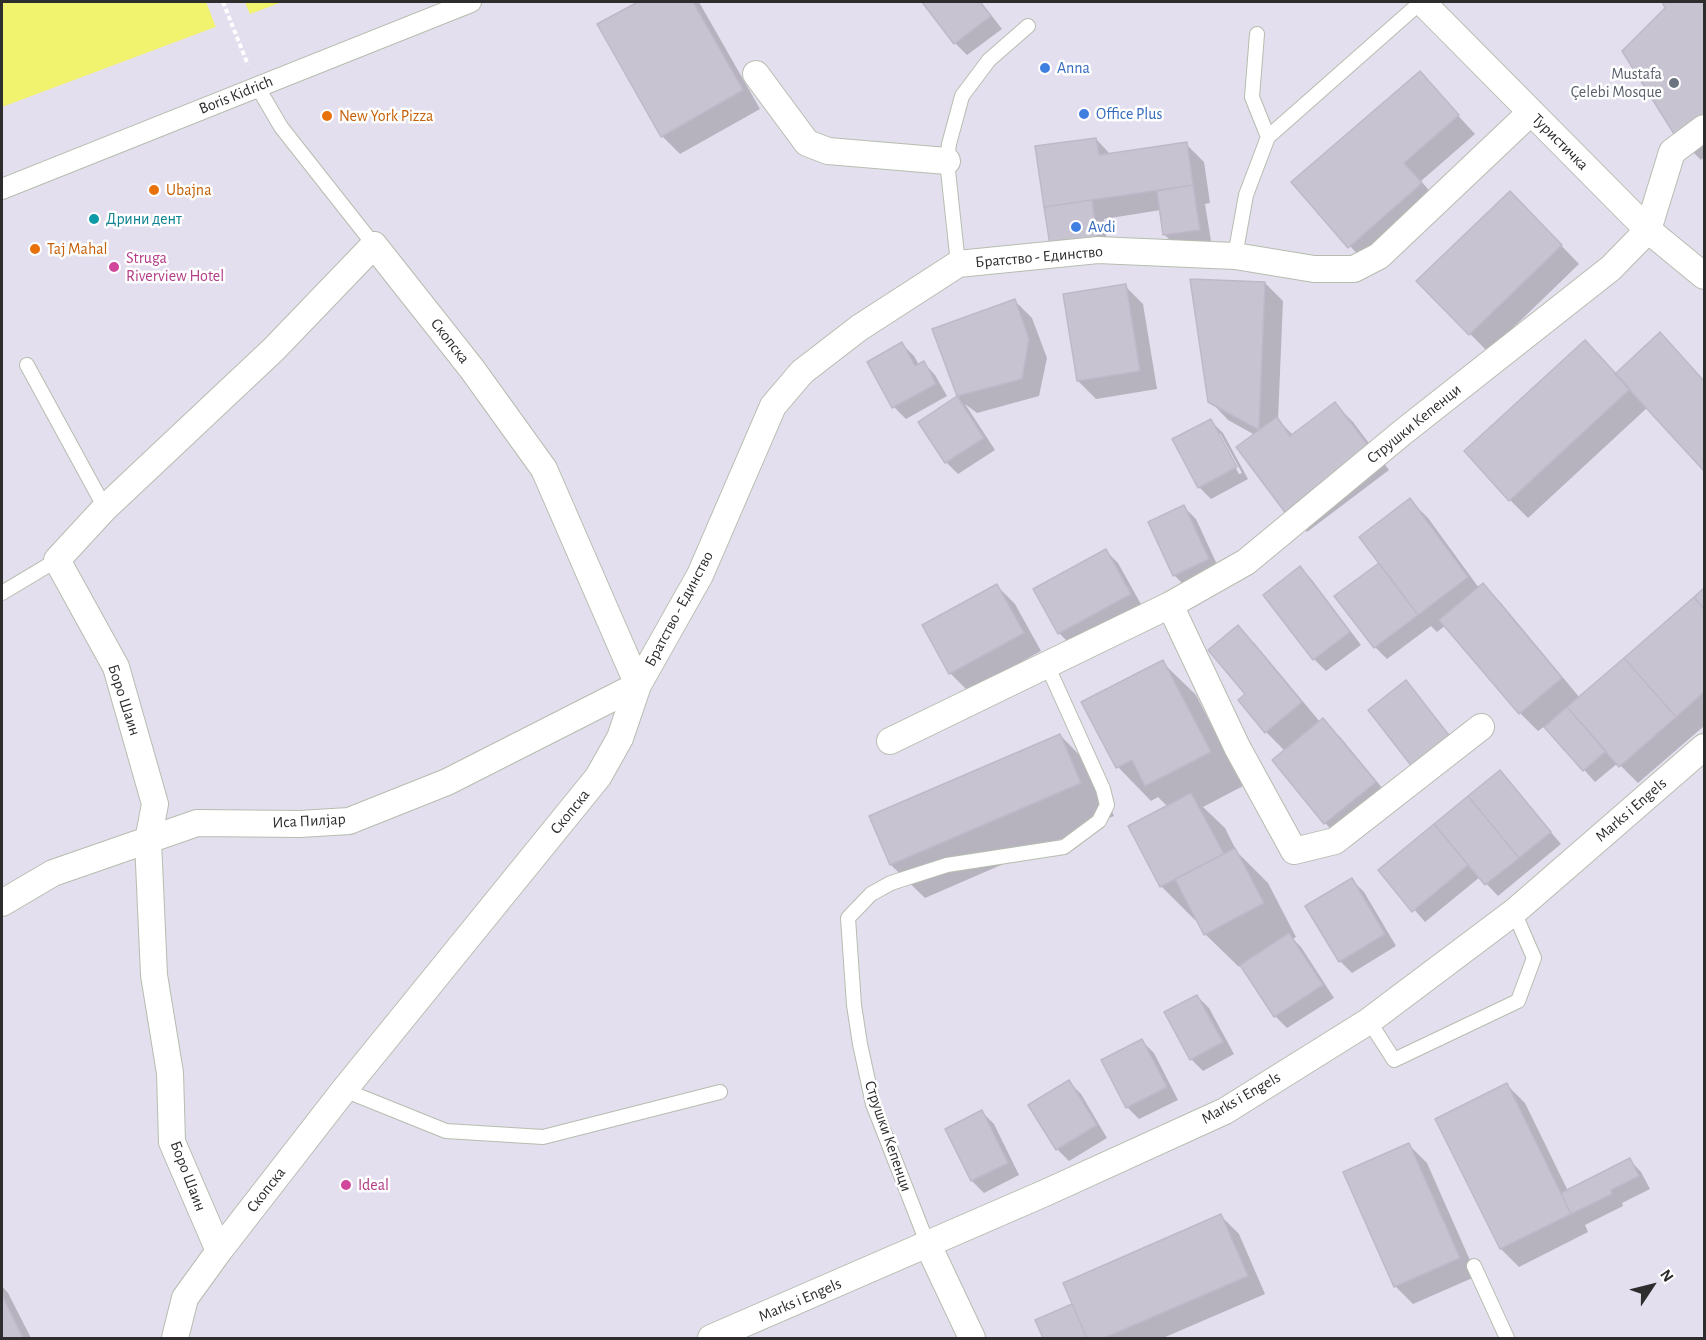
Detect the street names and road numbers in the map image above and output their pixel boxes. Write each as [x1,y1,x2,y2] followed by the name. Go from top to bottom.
[196,71,276,119] street label: Boris Kidrich
[1528,110,1592,174] street label: Туристичка
[974,242,1104,272] street label: Братство - Единство
[426,314,474,368] street label: Скопска
[1363,380,1465,468] street label: Струшки Кепенци
[640,548,718,670] street label: Братство - Единство
[103,662,145,738] street label: Боро Шаин
[1591,774,1671,846] street label: Marks i Engels
[546,786,594,838] street label: Скопска
[272,809,346,833] street label: Иса Пилјар
[1198,1068,1284,1128] street label: Marks i Engels
[860,1078,916,1194] street label: Струшки Кепенци
[166,1138,210,1214] street label: Боро Шаин
[242,1163,290,1217] street label: Скопска
[756,1274,844,1326] street label: Marks i Engels

